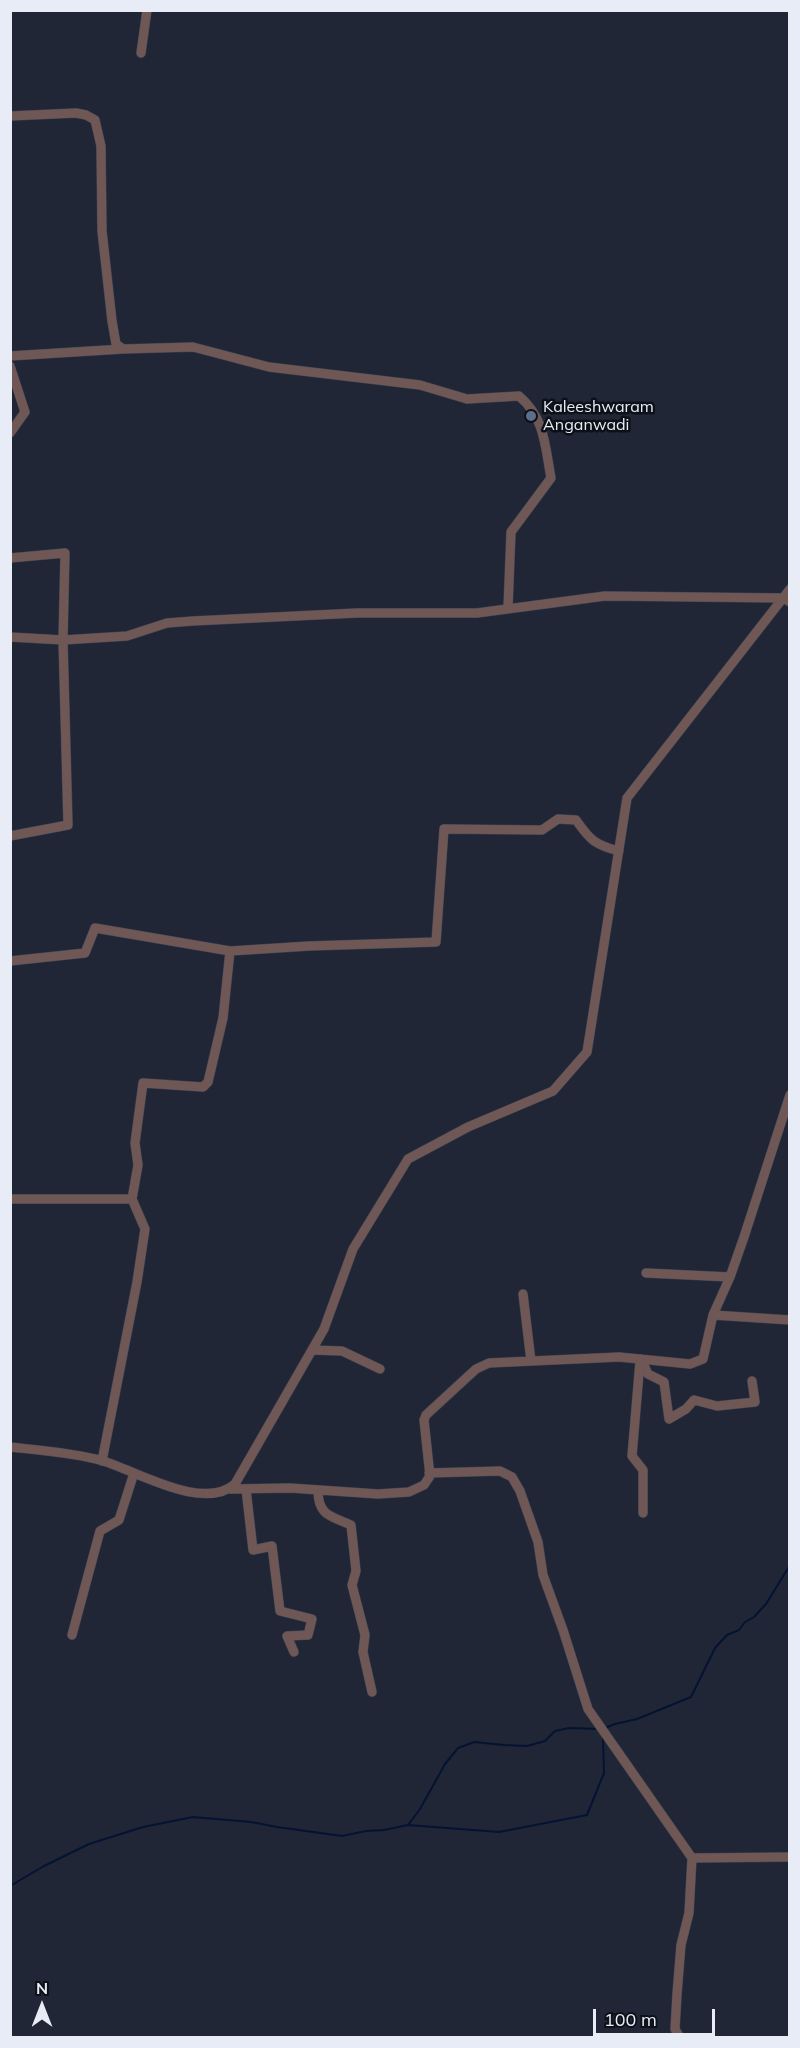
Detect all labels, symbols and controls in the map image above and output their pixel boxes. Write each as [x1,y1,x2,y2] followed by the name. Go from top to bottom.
[543,397,654,435] place label: Kaleeshwaram Anganwadi
[524,409,538,423] marker: Kaleeshwaram Anganwadi
[12,1976,72,2036] north arrow
[36,1978,48,1998] text: N
[596,1997,718,2035] scale bar
[604,2008,657,2031] text: 100 m

